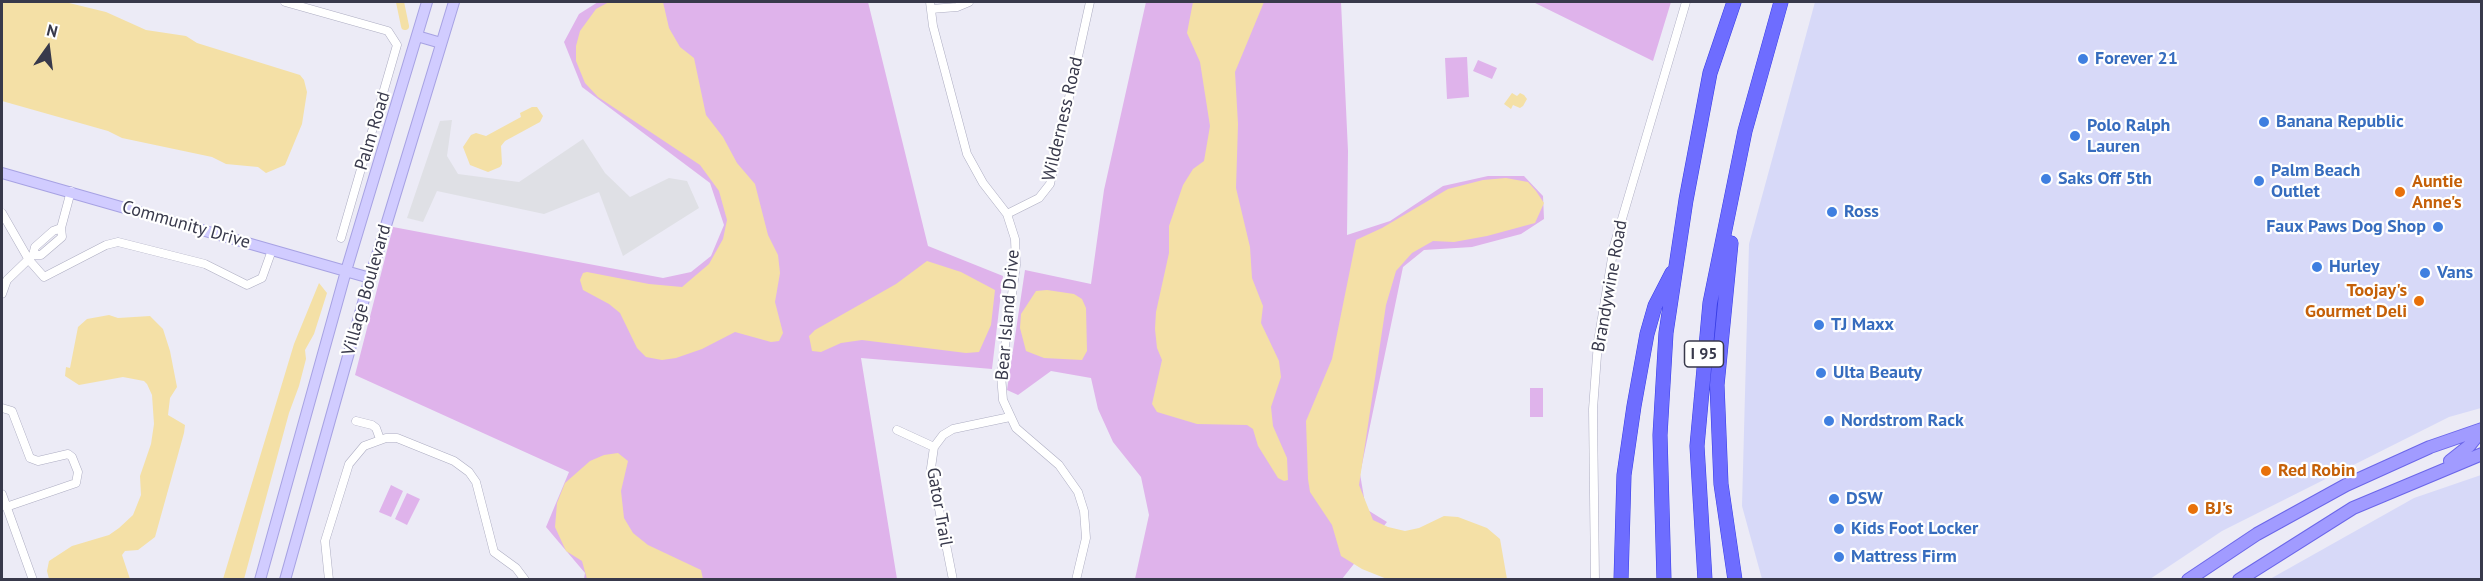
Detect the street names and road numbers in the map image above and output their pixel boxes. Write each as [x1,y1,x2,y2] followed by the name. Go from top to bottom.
[1038,55,1088,183] street label: Wilderness Road
[351,89,395,173] street label: Palm Road
[119,196,253,254] street label: Community Drive
[1588,218,1632,354] street label: Brandywine Road
[338,222,396,358] street label: Village Boulevard
[992,249,1024,381] street label: Bear Island Drive
[1684,341,1724,367] road number: I 95
[921,466,957,548] street label: Gator Trail

